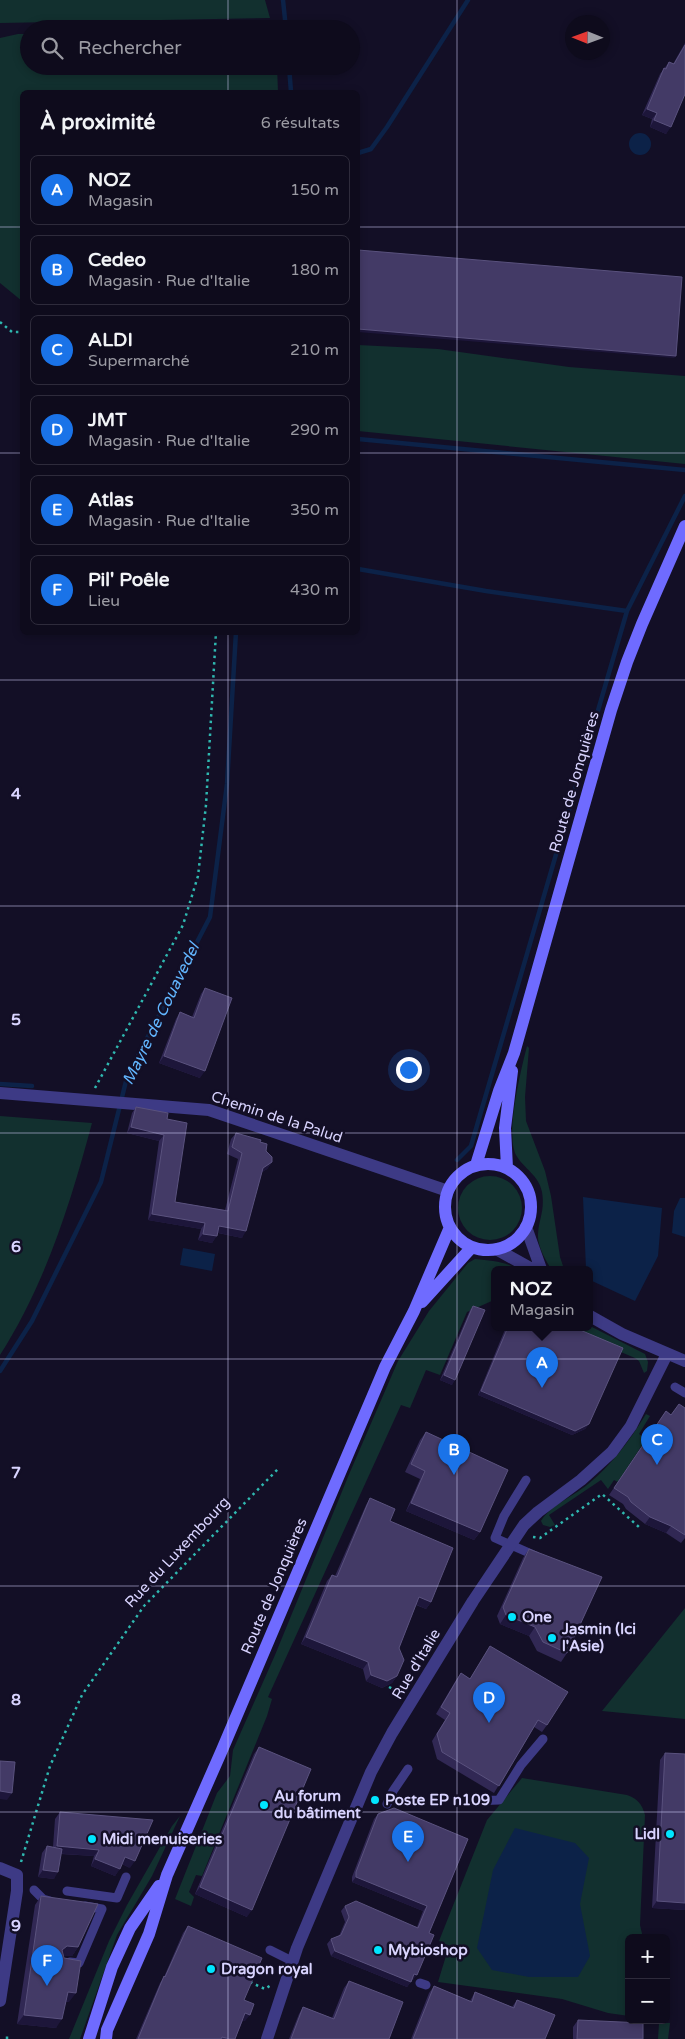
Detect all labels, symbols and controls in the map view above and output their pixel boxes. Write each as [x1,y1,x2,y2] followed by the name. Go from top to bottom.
[565,15,610,60] north arrow
[20,20,360,75] search box
[38,34,66,62] icon: search
[78,37,181,59] text: Rechercher
[40,110,155,135] text: À proximité
[261,113,340,133] text: 6 résultats
[88,169,131,191] text: NOZ
[51,180,63,200] text: A
[290,180,339,200] text: 150 m
[88,191,153,211] text: Magasin
[88,249,146,271] text: Cedeo
[51,260,63,280] text: B
[290,260,339,280] text: 180 m
[88,271,250,291] text: Magasin · Rue d'Italie
[88,329,133,351] text: ALDI
[51,340,63,360] text: C
[290,340,339,360] text: 210 m
[88,351,190,371] text: Supermarché
[88,409,127,431] text: JMT
[51,420,63,440] text: D
[290,420,339,440] text: 290 m
[88,431,250,451] text: Magasin · Rue d'Italie
[88,489,134,511] text: Atlas
[52,500,62,520] text: E
[290,500,339,520] text: 350 m
[88,511,250,531] text: Magasin · Rue d'Italie
[88,569,170,591] text: Pil' Poêle
[52,580,62,600] text: F
[290,580,339,600] text: 430 m
[88,591,120,611] text: Lieu
[545,709,603,855] street label: Route de Jonquières
[11,784,21,804] text: 4
[118,938,205,1088] water label: Mayre de Couavedel
[11,1010,21,1030] text: 5
[396,1057,422,1083] your location
[209,1087,345,1147] street label: Chemin de la Palud
[11,1237,21,1257] text: 6
[491,1266,593,1331] popup
[510,1278,552,1300] text: NOZ
[510,1300,574,1320] text: Magasin
[526,1347,558,1388] pin: A
[641,1424,673,1465] pin: C
[438,1434,470,1475] pin: B
[11,1463,21,1483] text: 7
[121,1493,233,1611] street label: Rue du Luxembourg
[237,1515,311,1657] street label: Route de Jonquières
[522,1608,552,1626] place label: One
[506,1611,518,1623] marker: One
[561,1620,636,1655] place label: Jasmin (Ici l'Asie)
[388,1625,444,1703] street label: Rue d'Italie
[546,1632,558,1644] marker: Jasmin (Ici l'Asie)
[473,1682,505,1723] pin: D
[11,1690,21,1710] text: 8
[274,1787,361,1822] place label: Au forum du bâtiment
[385,1791,490,1809] place label: Poste EP n109
[369,1794,381,1806] marker: Poste EP n109
[258,1799,270,1811] marker: Au forum du bâtiment
[392,1821,424,1862] pin: E
[634,1825,660,1843] place label: Lidl
[664,1828,676,1840] marker: Lidl
[102,1830,222,1848] place label: Midi menuiseries
[86,1833,98,1845] marker: Midi menuiseries
[11,1916,21,1936] text: 9
[625,1934,670,2024] map controls
[625,1934,670,1979] button: +
[388,1941,468,1960] place label: Mybioshop
[372,1944,384,1956] marker: Mybioshop
[31,1945,63,1986] pin: F
[221,1960,313,1979] place label: Dragon royal
[205,1963,217,1975] marker: Dragon royal
[625,1979,670,2024] button: −

